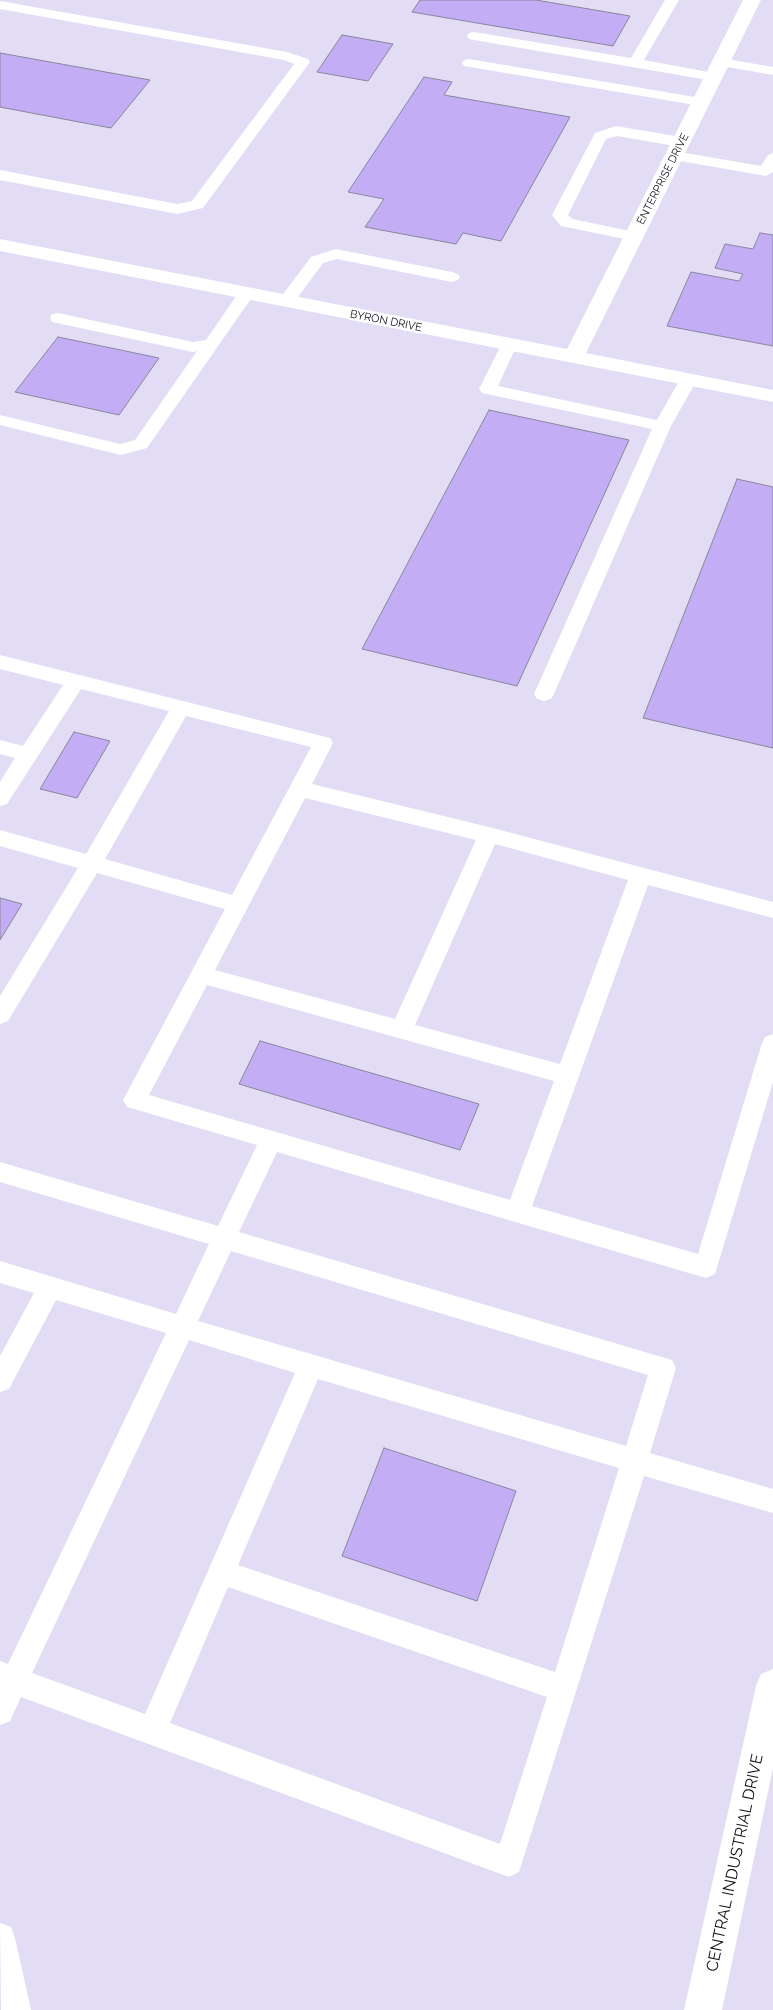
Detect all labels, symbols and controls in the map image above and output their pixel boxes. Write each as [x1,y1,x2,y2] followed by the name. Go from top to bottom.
[634,131,692,227] street label: ENTERPRISE DRIVE
[349,308,423,334] street label: BYRON DRIVE
[703,1753,767,1973] street label: CENTRAL INDUSTRIAL DRIVE

